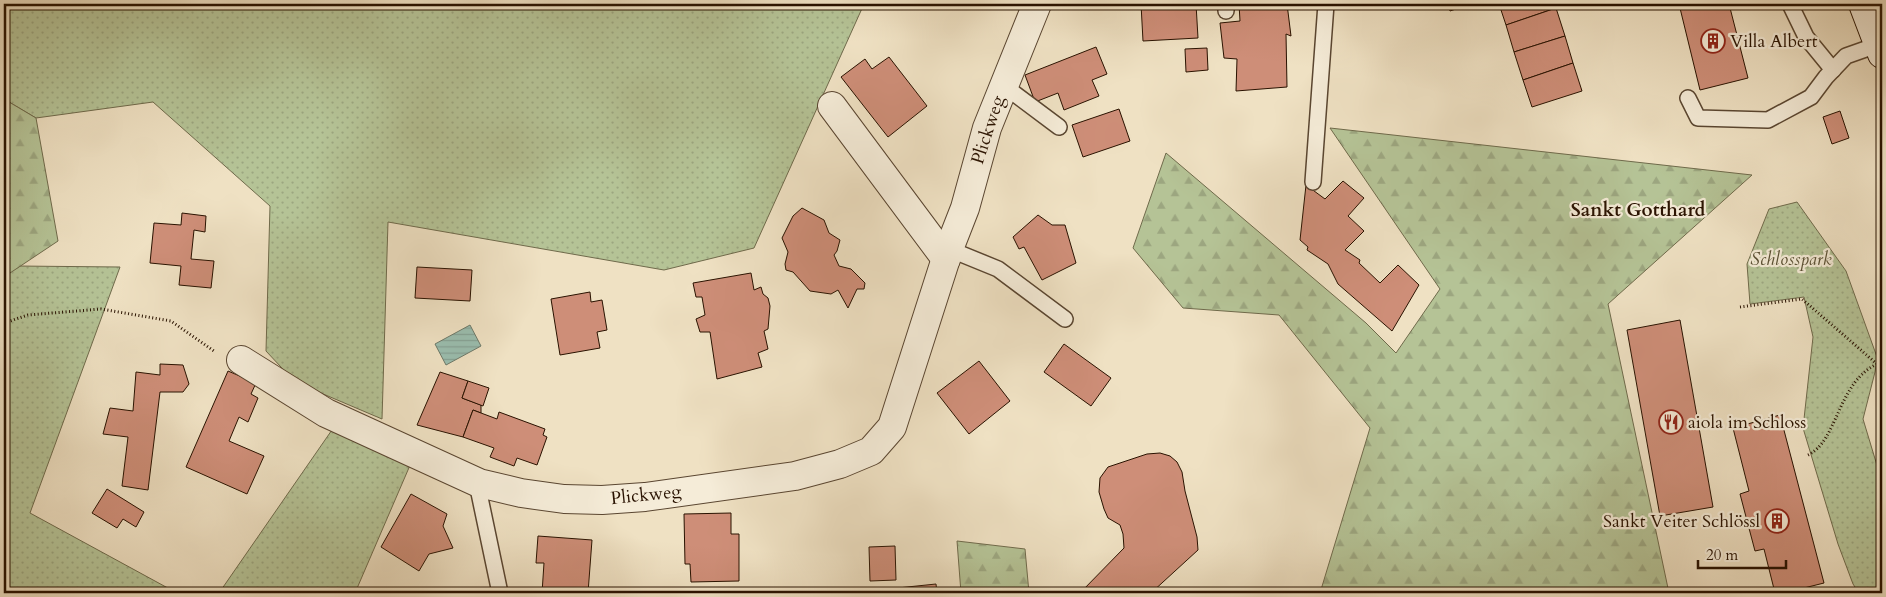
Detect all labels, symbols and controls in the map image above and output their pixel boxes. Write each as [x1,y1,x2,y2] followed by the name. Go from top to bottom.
[1700,28,1726,54] building icon: Villa Albert
[1730,29,1818,54] place label: Villa Albert
[965,92,1011,168] street label: Plickweg
[1571,197,1705,223] district label: Sankt Gotthard
[1750,247,1832,272] park label: Schlosspark
[1658,409,1684,435] restaurant icon: aiola im Schloss
[1688,410,1806,435] place label: aiola im Schloss
[609,479,683,511] street label: Plickweg
[1764,508,1790,534] building icon: Sankt Veiter Schlössl
[1603,509,1760,534] place label: Sankt Veiter Schlössl
[1698,537,1786,569] scale bar
[1706,545,1738,565] text: 20 m

